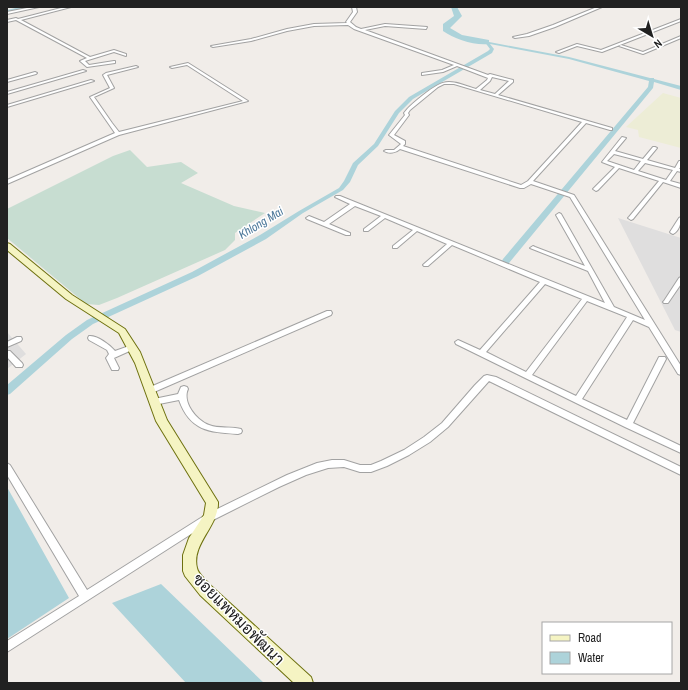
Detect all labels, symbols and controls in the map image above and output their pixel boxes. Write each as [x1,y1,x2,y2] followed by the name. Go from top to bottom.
[632,16,672,56] north arrow
[651,36,665,51] text: N
[236,203,287,243] water label: Khlong Mai
[188,568,290,670] street label: ซอยแพหมอพัฒนา
[542,622,672,674] legend
[578,630,602,646] text: Road
[578,650,605,666] text: Water

